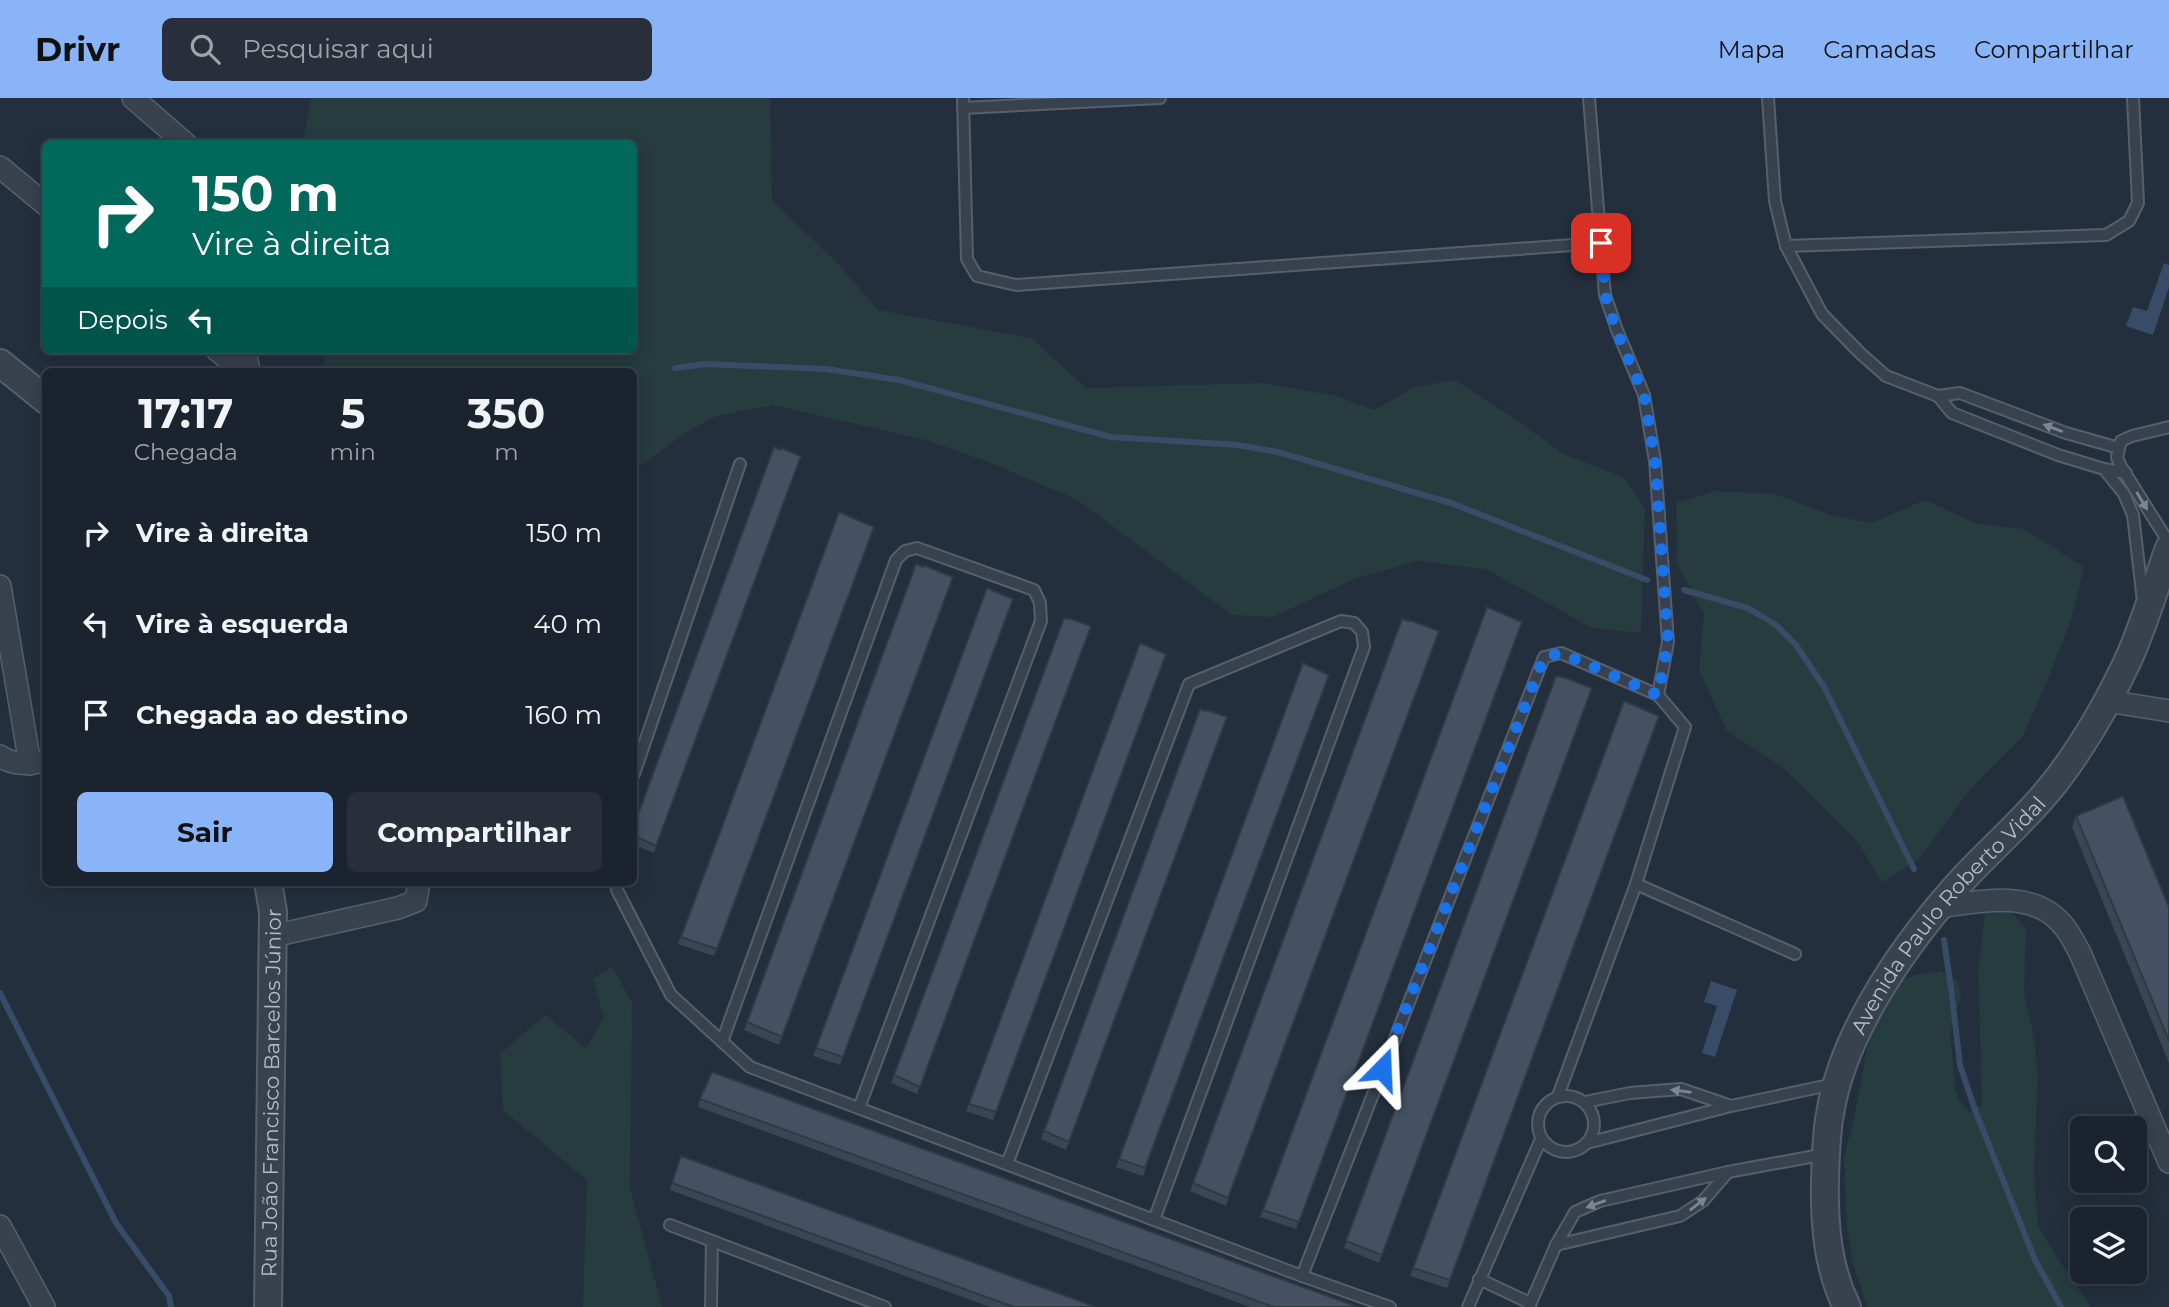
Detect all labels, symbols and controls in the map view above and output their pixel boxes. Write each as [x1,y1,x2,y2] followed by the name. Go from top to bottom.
[162,18,652,81] search box
[35,29,120,69] text: Drivr
[186,30,224,68] icon: search
[242,33,434,65] text: Pesquisar aqui
[1718,35,1785,64] text: Mapa
[1823,35,1936,64] text: Camadas
[1974,35,2134,64] text: Compartilhar
[192,164,339,223] text: 150 m
[77,168,168,259] icon: right
[1571,213,1631,273] pin
[192,224,391,263] text: Vire à direita
[1582,224,1620,262] icon: arrive
[182,301,220,339] icon: left
[77,304,168,336] text: Depois
[138,387,233,439] text: 17:17
[340,387,365,439] text: 5
[467,387,545,439] text: 350
[2043,422,2064,433] one-way arrow
[134,438,238,466] text: Chegada
[330,438,376,466] text: min
[494,438,519,466] text: m
[2136,491,2149,510] one-way arrow
[77,514,115,552] icon: right
[136,517,309,549] text: Vire à direita
[526,517,602,549] text: 150 m
[77,605,115,643] icon: left
[136,608,349,640] text: Vire à esquerda
[533,608,602,640] text: 40 m
[77,696,115,734] icon: arrive
[136,699,408,731] text: Chegada ao destino
[525,699,602,731] text: 160 m
[1845,791,2050,1038] street label: Avenida Paulo Roberto Vidal
[77,792,333,872] button: Sair
[347,792,602,872] button: Compartilhar
[256,909,286,1277] street label: Rua João Francisco Barcelos Júnior
[1345,1032,1419,1106] position arrow
[1670,1086,1692,1097] one-way arrow
[2070,1116,2147,1284] map controls
[2070,1116,2147,1193] button: search
[1688,1196,1706,1211] one-way arrow
[1585,1198,1606,1209] one-way arrow
[2070,1207,2147,1284] button: layers

